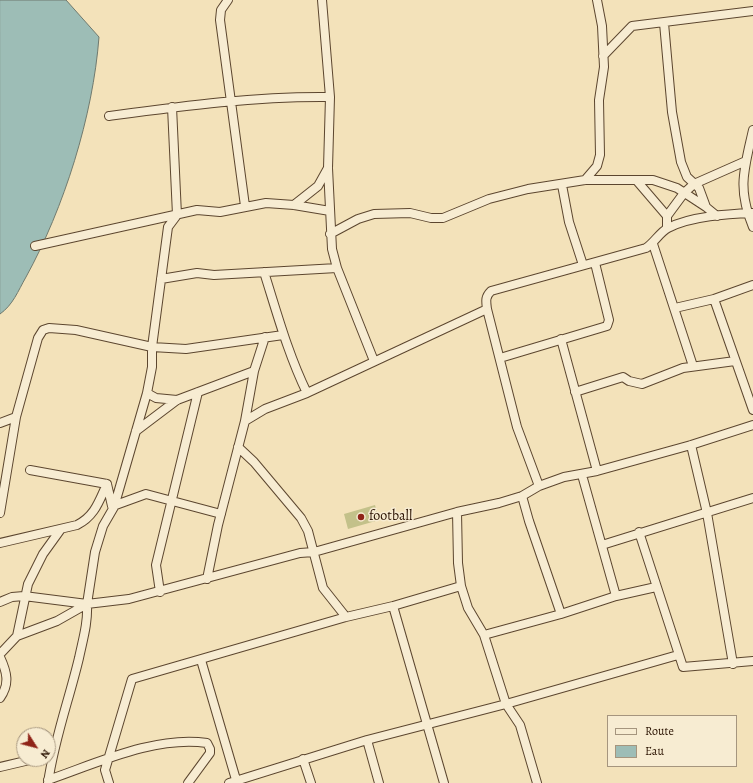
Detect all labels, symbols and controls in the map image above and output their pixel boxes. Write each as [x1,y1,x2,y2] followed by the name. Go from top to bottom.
[369,509,412,525] place label: football
[356,512,366,522] marker: football
[607,715,737,767] legend
[645,723,674,739] text: Route
[16,727,56,767] north arrow
[645,743,664,759] text: Eau
[37,746,54,761] text: N

